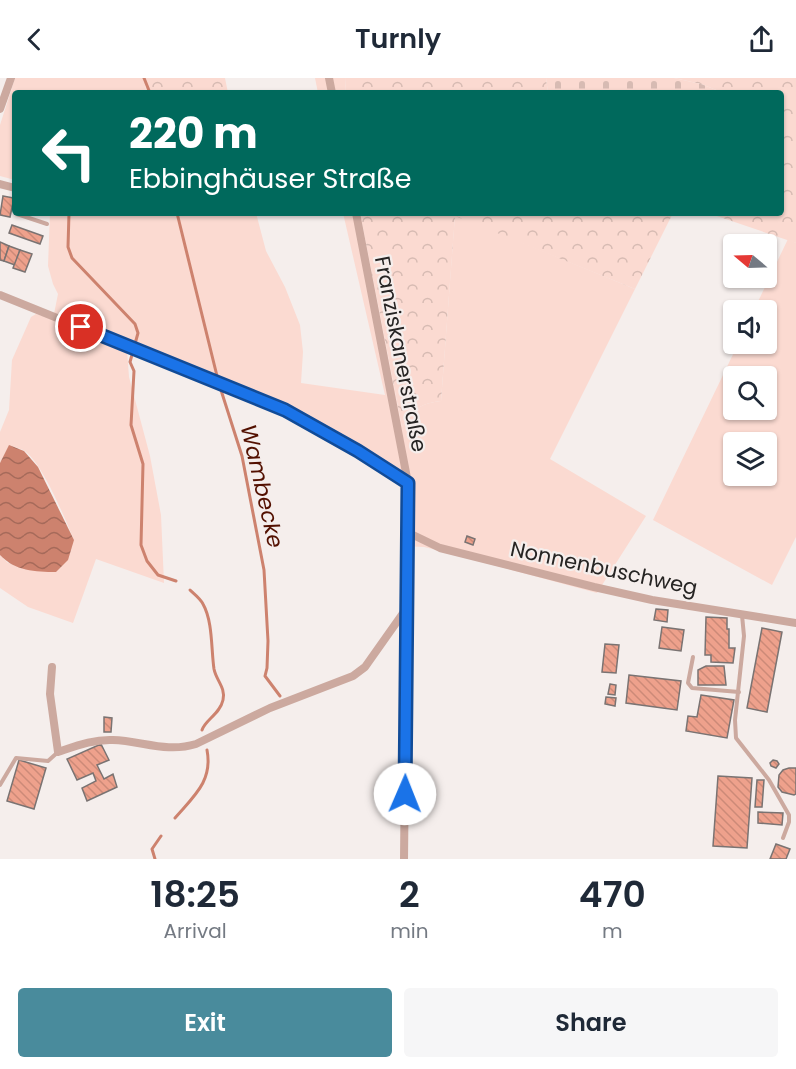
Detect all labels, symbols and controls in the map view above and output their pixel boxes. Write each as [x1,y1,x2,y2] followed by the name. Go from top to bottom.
[355,20,441,57] text: Turnly
[18,23,51,56] icon: back
[745,23,778,56] icon: share
[129,104,258,163] text: 220 m
[30,114,108,192] icon: left
[129,160,412,197] text: Ebbinghäuser Straße
[723,234,777,288] north arrow
[723,234,777,486] map controls
[368,254,434,454] street label: Franziskanerstraße
[723,300,777,354] button: sound
[55,301,106,352] pin
[64,310,97,343] icon: arrive
[723,366,777,420] button: search
[233,421,291,551] water label: Wambecke
[723,432,777,486] button: layers
[508,534,700,602] street label: Nonnenbuschweg
[373,762,437,826] position arrow
[150,869,240,920] text: 18:25
[399,869,420,920] text: 2
[579,869,646,920] text: 470
[164,917,227,945] text: Arrival
[390,917,429,945] text: min
[602,917,623,945] text: m
[18,988,392,1057] button: Exit
[404,988,778,1057] button: Share

